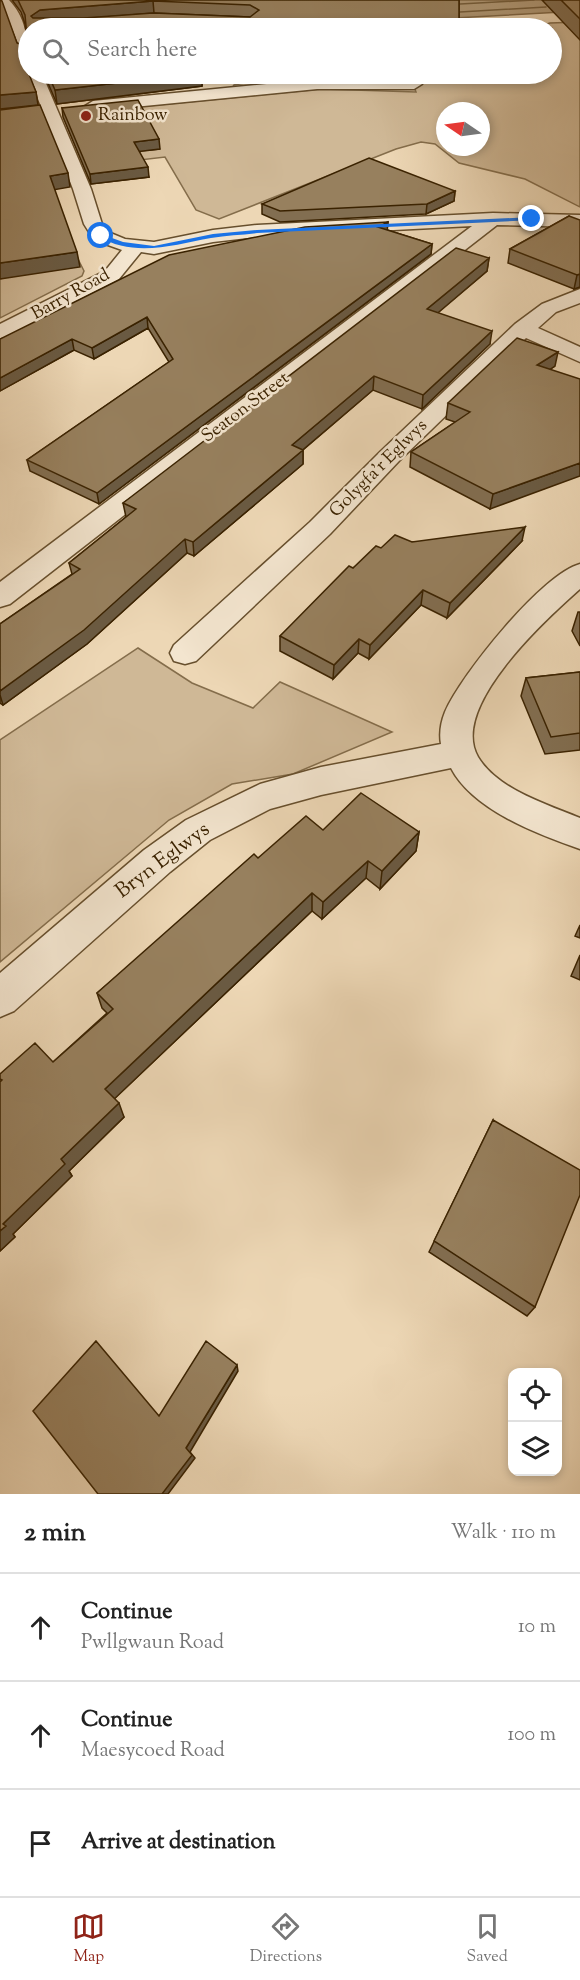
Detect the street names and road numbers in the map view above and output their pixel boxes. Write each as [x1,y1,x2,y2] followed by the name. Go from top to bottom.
[27,263,115,327] street label: Barry Road
[197,366,295,450] street label: Seaton Street
[324,414,434,524] street label: Golygfa'r Eglwys
[109,815,217,907] street label: Bryn Eglwys

